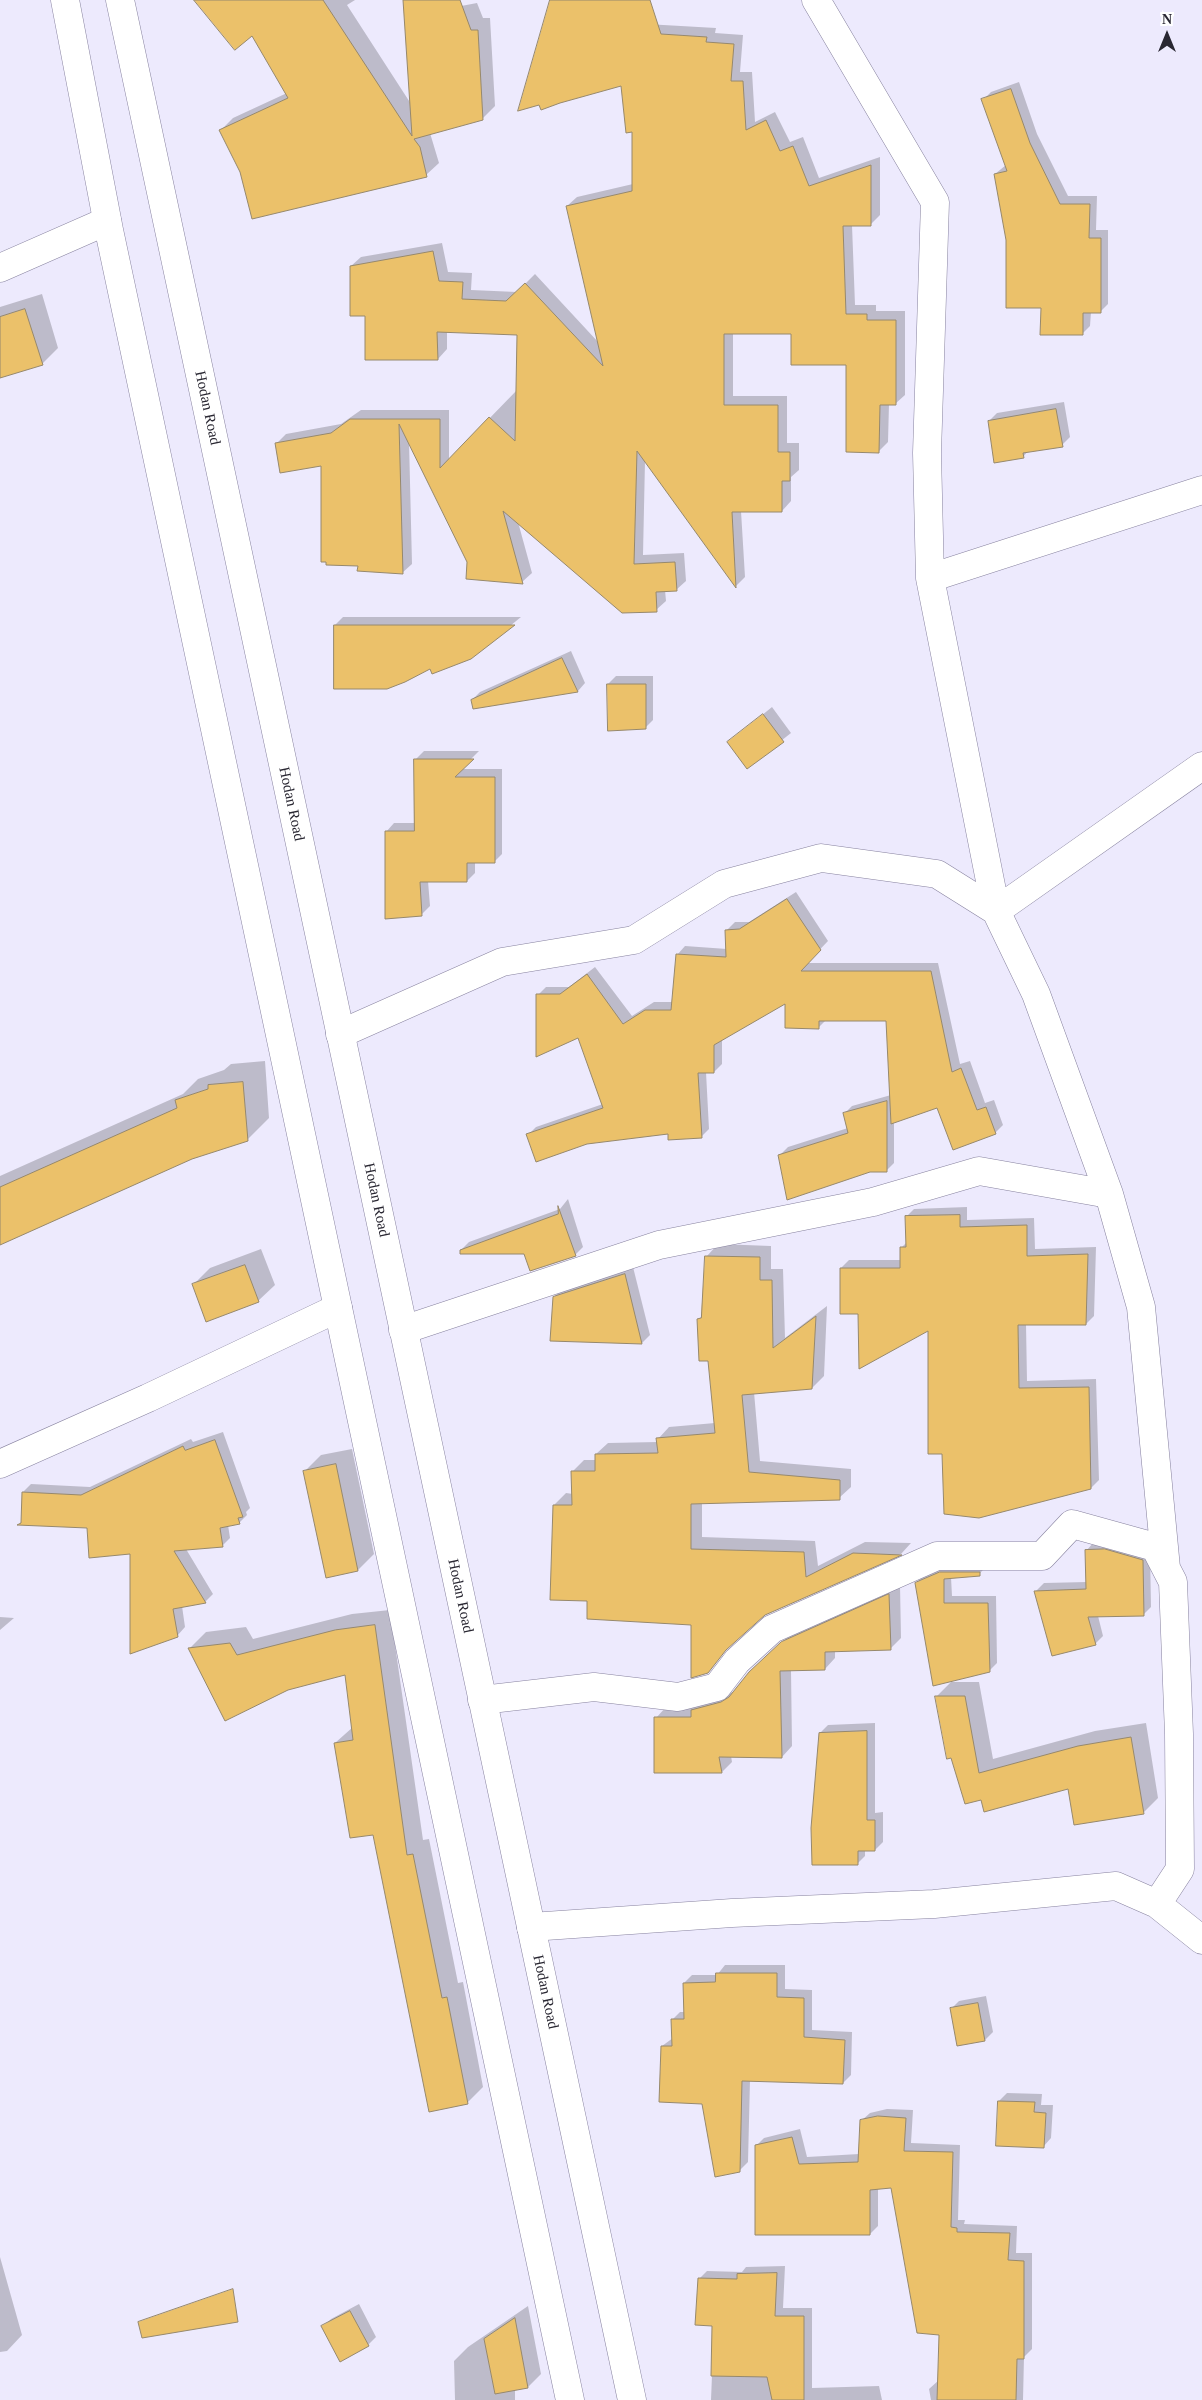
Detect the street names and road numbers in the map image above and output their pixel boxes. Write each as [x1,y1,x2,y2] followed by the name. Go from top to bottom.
[190,369,224,447] street label: Hodan Road
[274,765,308,843] street label: Hodan Road
[359,1161,393,1239] street label: Hodan Road
[443,1557,477,1635] street label: Hodan Road
[528,1953,562,2031] street label: Hodan Road

